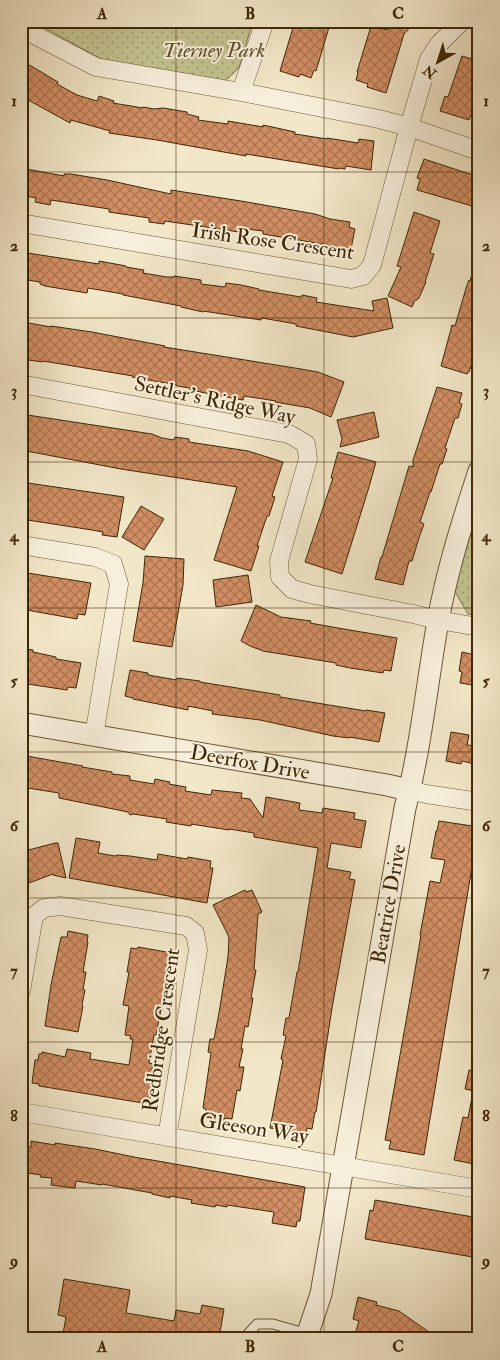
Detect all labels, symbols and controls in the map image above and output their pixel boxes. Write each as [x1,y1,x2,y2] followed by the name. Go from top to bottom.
[96,4,108,24] text: A
[245,4,255,24] text: B
[392,4,404,24] text: C
[163,37,265,64] park label: Tierney Park
[412,38,462,88] north arrow
[420,61,441,83] text: N
[11,91,17,111] text: 1
[483,91,489,111] text: 1
[190,217,356,266] street label: Irish Rose Crescent
[10,236,18,256] text: 2
[482,236,490,256] text: 2
[132,370,299,431] street label: Settler's Ridge Way
[11,381,17,401] text: 3
[483,381,489,401] text: 3
[9,526,20,546] text: 4
[481,526,492,546] text: 4
[10,671,18,691] text: 5
[482,671,490,691] text: 5
[188,739,312,786] street label: Deerfox Drive
[10,816,20,836] text: 6
[482,816,492,836] text: 6
[365,842,412,966] street label: Beatrice Drive
[137,946,186,1114] street label: Redbridge Crescent
[10,961,18,981] text: 7
[482,961,490,981] text: 7
[10,1106,18,1126] text: 8
[482,1106,490,1126] text: 8
[197,1107,311,1151] street label: Gleeson Way
[8,1251,18,1271] text: 9
[480,1251,490,1271] text: 9
[96,1337,108,1357] text: A
[245,1337,255,1357] text: B
[392,1337,404,1357] text: C

